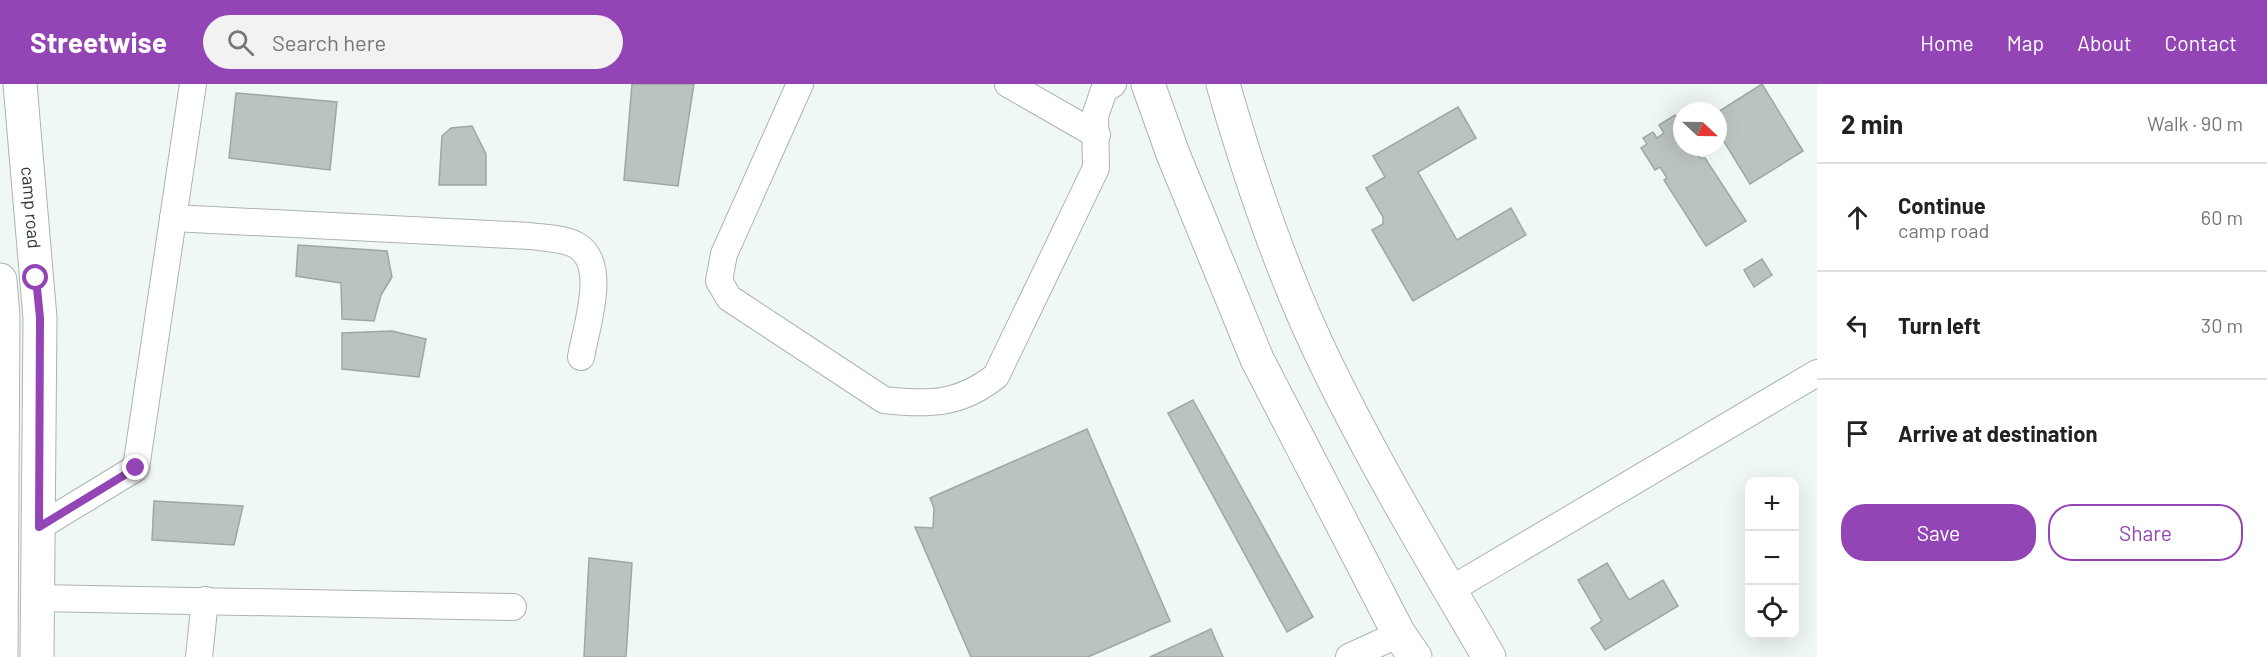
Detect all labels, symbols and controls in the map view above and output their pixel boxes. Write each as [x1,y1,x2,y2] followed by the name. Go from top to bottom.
[203,15,623,69] search box
[30,25,167,59] text: Streetwise
[224,26,257,59] icon: search
[272,29,386,55] text: Search here
[1920,30,1974,55] text: Home
[2007,30,2044,55] text: Map
[2077,30,2132,55] text: About
[2165,30,2237,55] text: Contact
[1673,102,1727,156] north arrow
[1841,108,1903,139] text: 2 min
[2147,111,2243,135] text: Walk · 90 m
[17,166,46,249] street label: camp road
[1898,192,1986,218] text: Continue
[1841,201,1874,234] icon: ahead
[2201,205,2243,229] text: 60 m
[1898,218,1989,242] text: camp road
[22,264,48,290] route start
[1841,309,1874,342] icon: left
[1898,312,1981,338] text: Turn left
[2201,313,2243,337] text: 30 m
[1841,417,1874,450] icon: arrive
[1898,420,2097,446] text: Arrive at destination
[122,454,148,480] route end
[1745,477,1799,639] map controls
[1745,477,1799,531] button: +
[1841,504,2036,561] button: Save
[2048,504,2243,561] button: Share
[1745,531,1799,585] button: −
[1745,585,1799,639] button: locate

